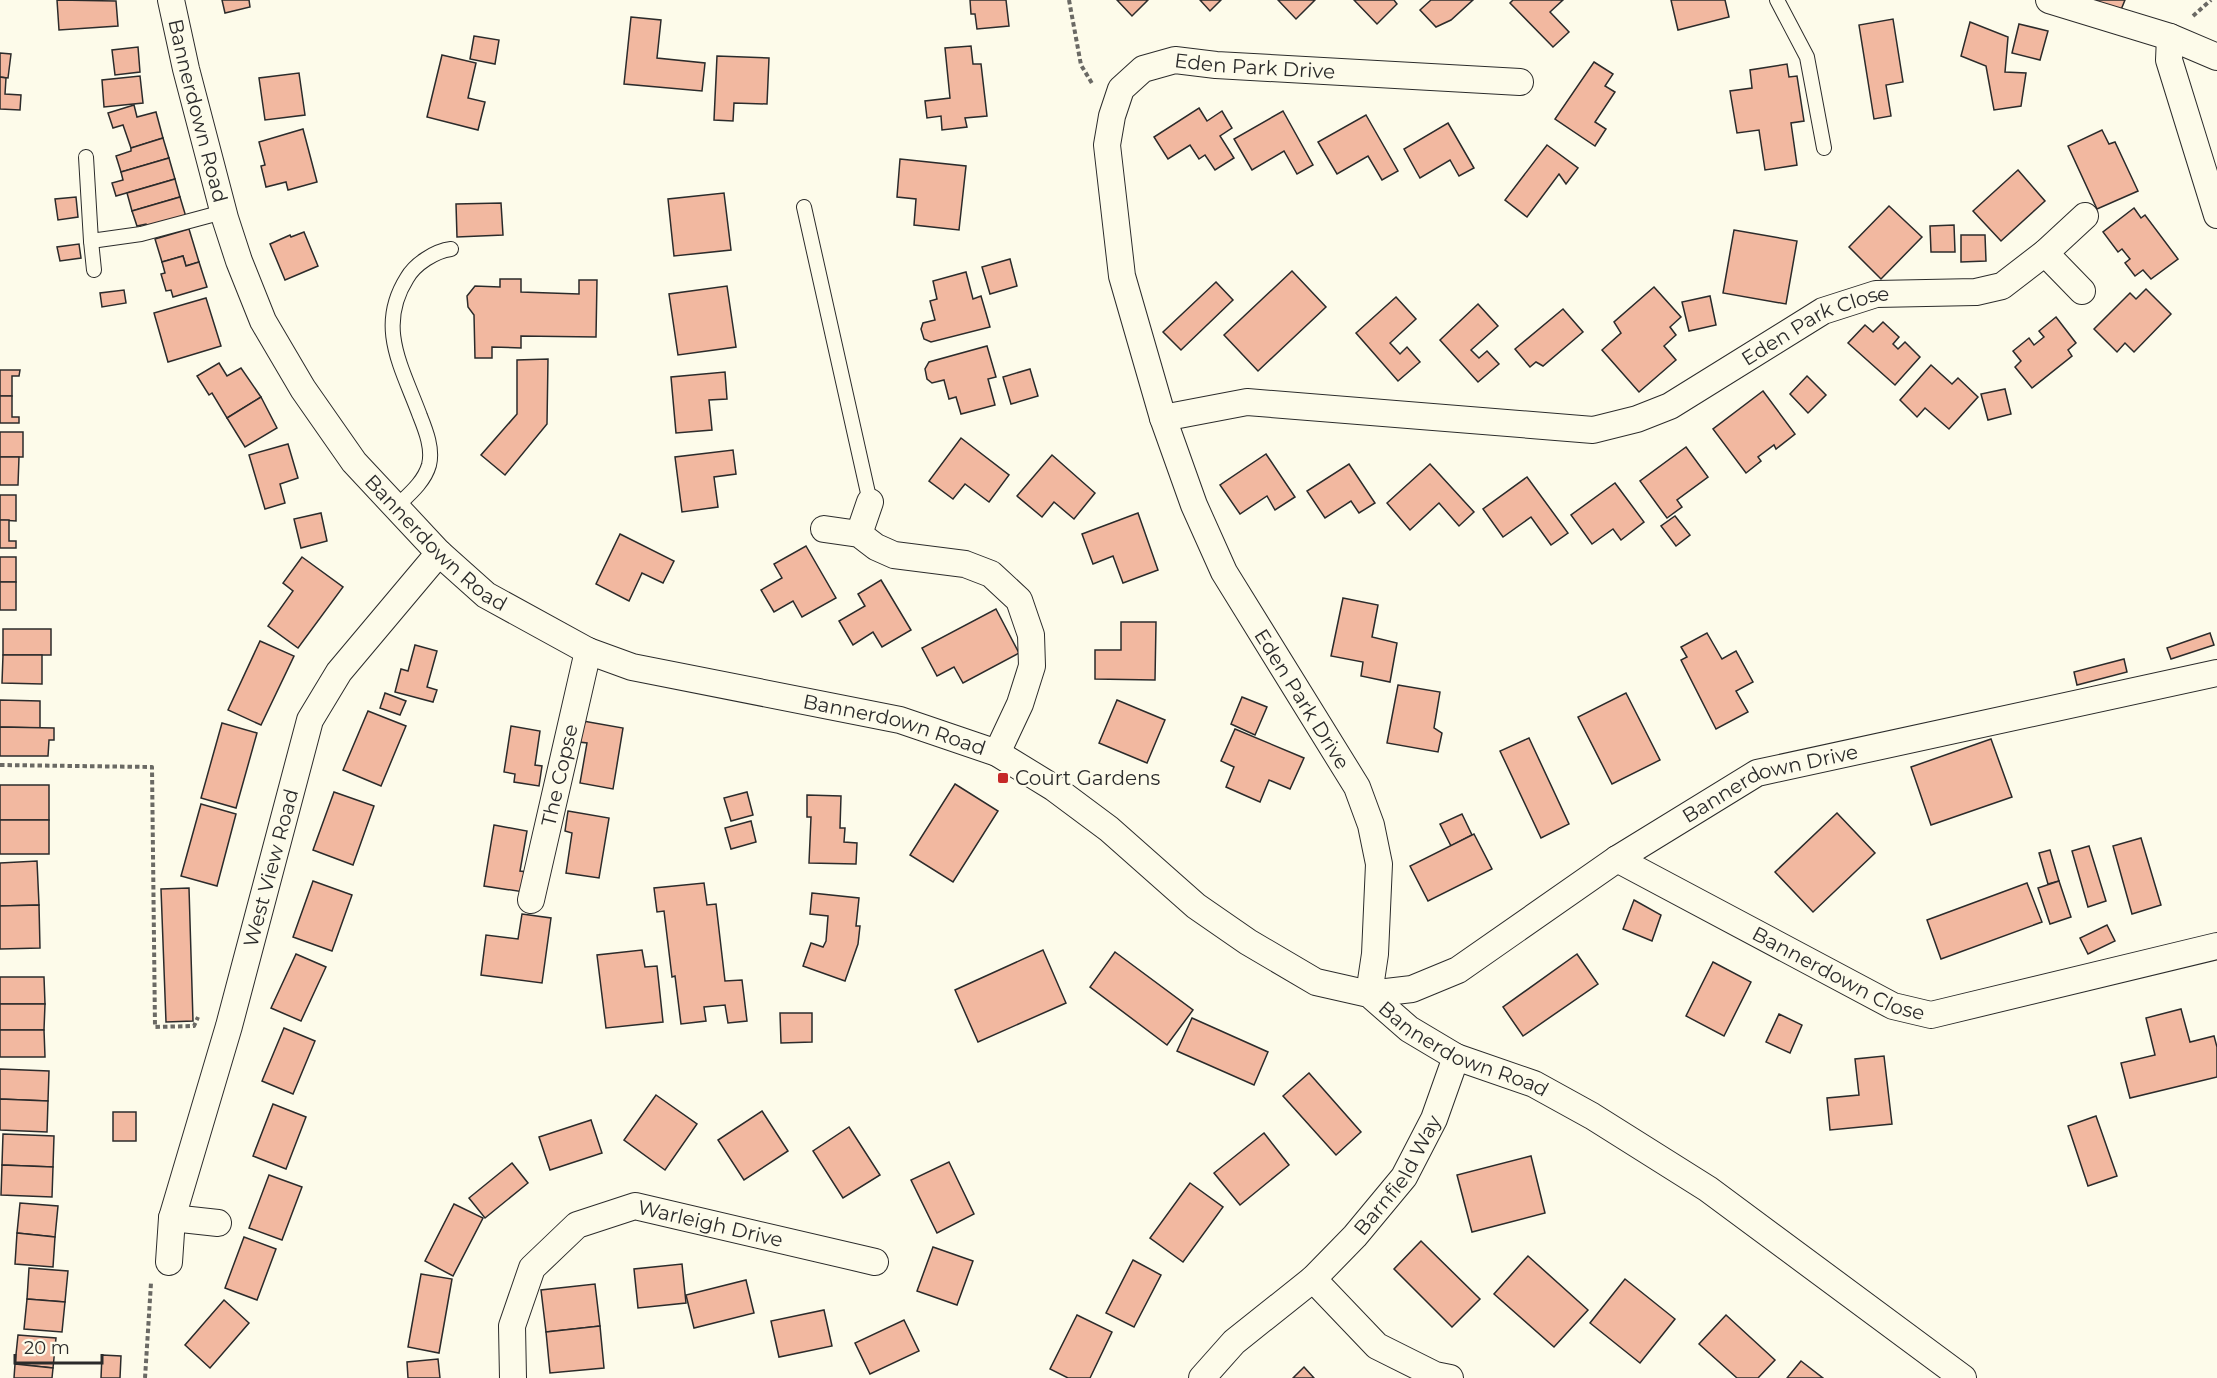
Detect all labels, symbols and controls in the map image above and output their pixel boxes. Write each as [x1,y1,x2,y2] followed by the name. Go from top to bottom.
[163,17,232,205] street label: Bannerdown Road
[1173,48,1336,84] street label: Eden Park Drive
[1737,282,1889,371] street label: Eden Park Close
[360,469,511,616] street label: Bannerdown Road
[1249,624,1355,774] street label: Eden Park Drive
[801,689,989,760] street label: Bannerdown Road
[536,722,583,829] street label: The Copse
[1678,739,1860,828] street label: Bannerdown Drive
[1015,766,1161,790] place label: Court Gardens
[996,771,1010,785] marker: Court Gardens
[238,786,303,949] street label: West View Road
[1748,921,1927,1025] street label: Bannerdown Close
[1374,996,1553,1102] street label: Bannerdown Road
[1349,1111,1446,1240] street label: Barnfield Way
[635,1195,785,1252] street label: Warleigh Drive
[15,1327,102,1365] scale bar
[24,1337,70,1359] text: 20 m

